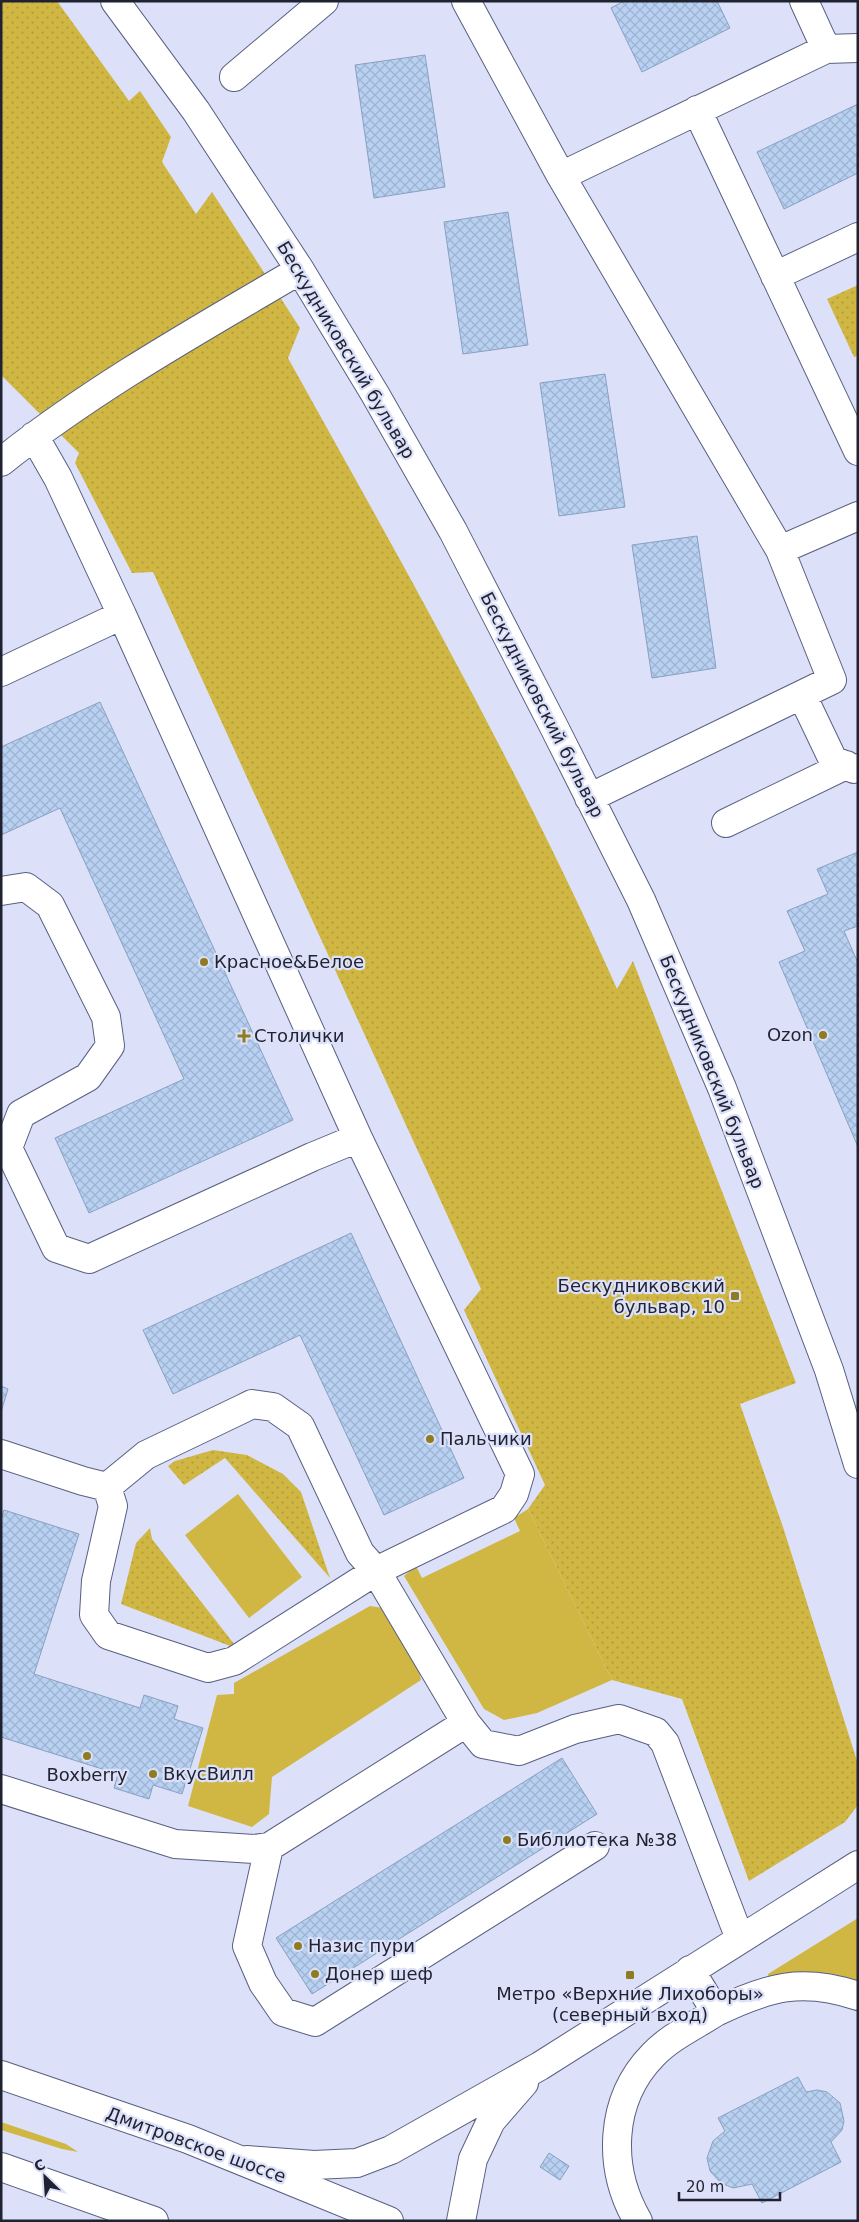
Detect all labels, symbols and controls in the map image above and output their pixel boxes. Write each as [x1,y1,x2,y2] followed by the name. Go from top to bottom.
[273,237,420,462] street label: Бескудниковский бульвар
[476,589,609,821] street label: Бескудниковский бульвар
[214,951,364,972] place label: Красное&Белое
[656,952,769,1192] street label: Бескудниковский бульвар
[198,956,210,968] marker: Красное&Белое
[767,1024,813,1045] place label: Ozon
[254,1025,344,1046] place label: Столички
[817,1029,829,1041] marker: Ozon
[238,1030,250,1042] marker: Столички
[558,1275,725,1317] place label: Бескудниковский бульвар, 10
[729,1290,741,1302] marker: Бескудниковский бульвар, 10
[440,1428,532,1449] place label: Пальчики
[424,1433,436,1445] marker: Пальчики
[81,1750,93,1762] marker: Boxberry
[163,1763,254,1784] place label: ВкусВилл
[46,1764,128,1785] place label: Boxberry
[147,1768,159,1780] marker: ВкусВилл
[517,1829,677,1850] place label: Библиотека №38
[501,1834,513,1846] marker: Библиотека №38
[308,1935,415,1956] place label: Назис пури
[292,1940,304,1952] marker: Назис пури
[325,1963,433,1984] place label: Донер шеф
[309,1968,321,1980] marker: Донер шеф
[624,1969,636,1981] marker: Метро «Верхние Лихоборы» (северный вход)
[496,1983,764,2025] place label: Метро «Верхние Лихоборы» (северный вход)
[103,2102,289,2187] street label: Дмитровское шоссе
[20,2152,70,2202] north arrow
[31,2156,48,2175] text: С
[679,2170,780,2202] scale bar
[686,2178,724,2196] text: 20 m

